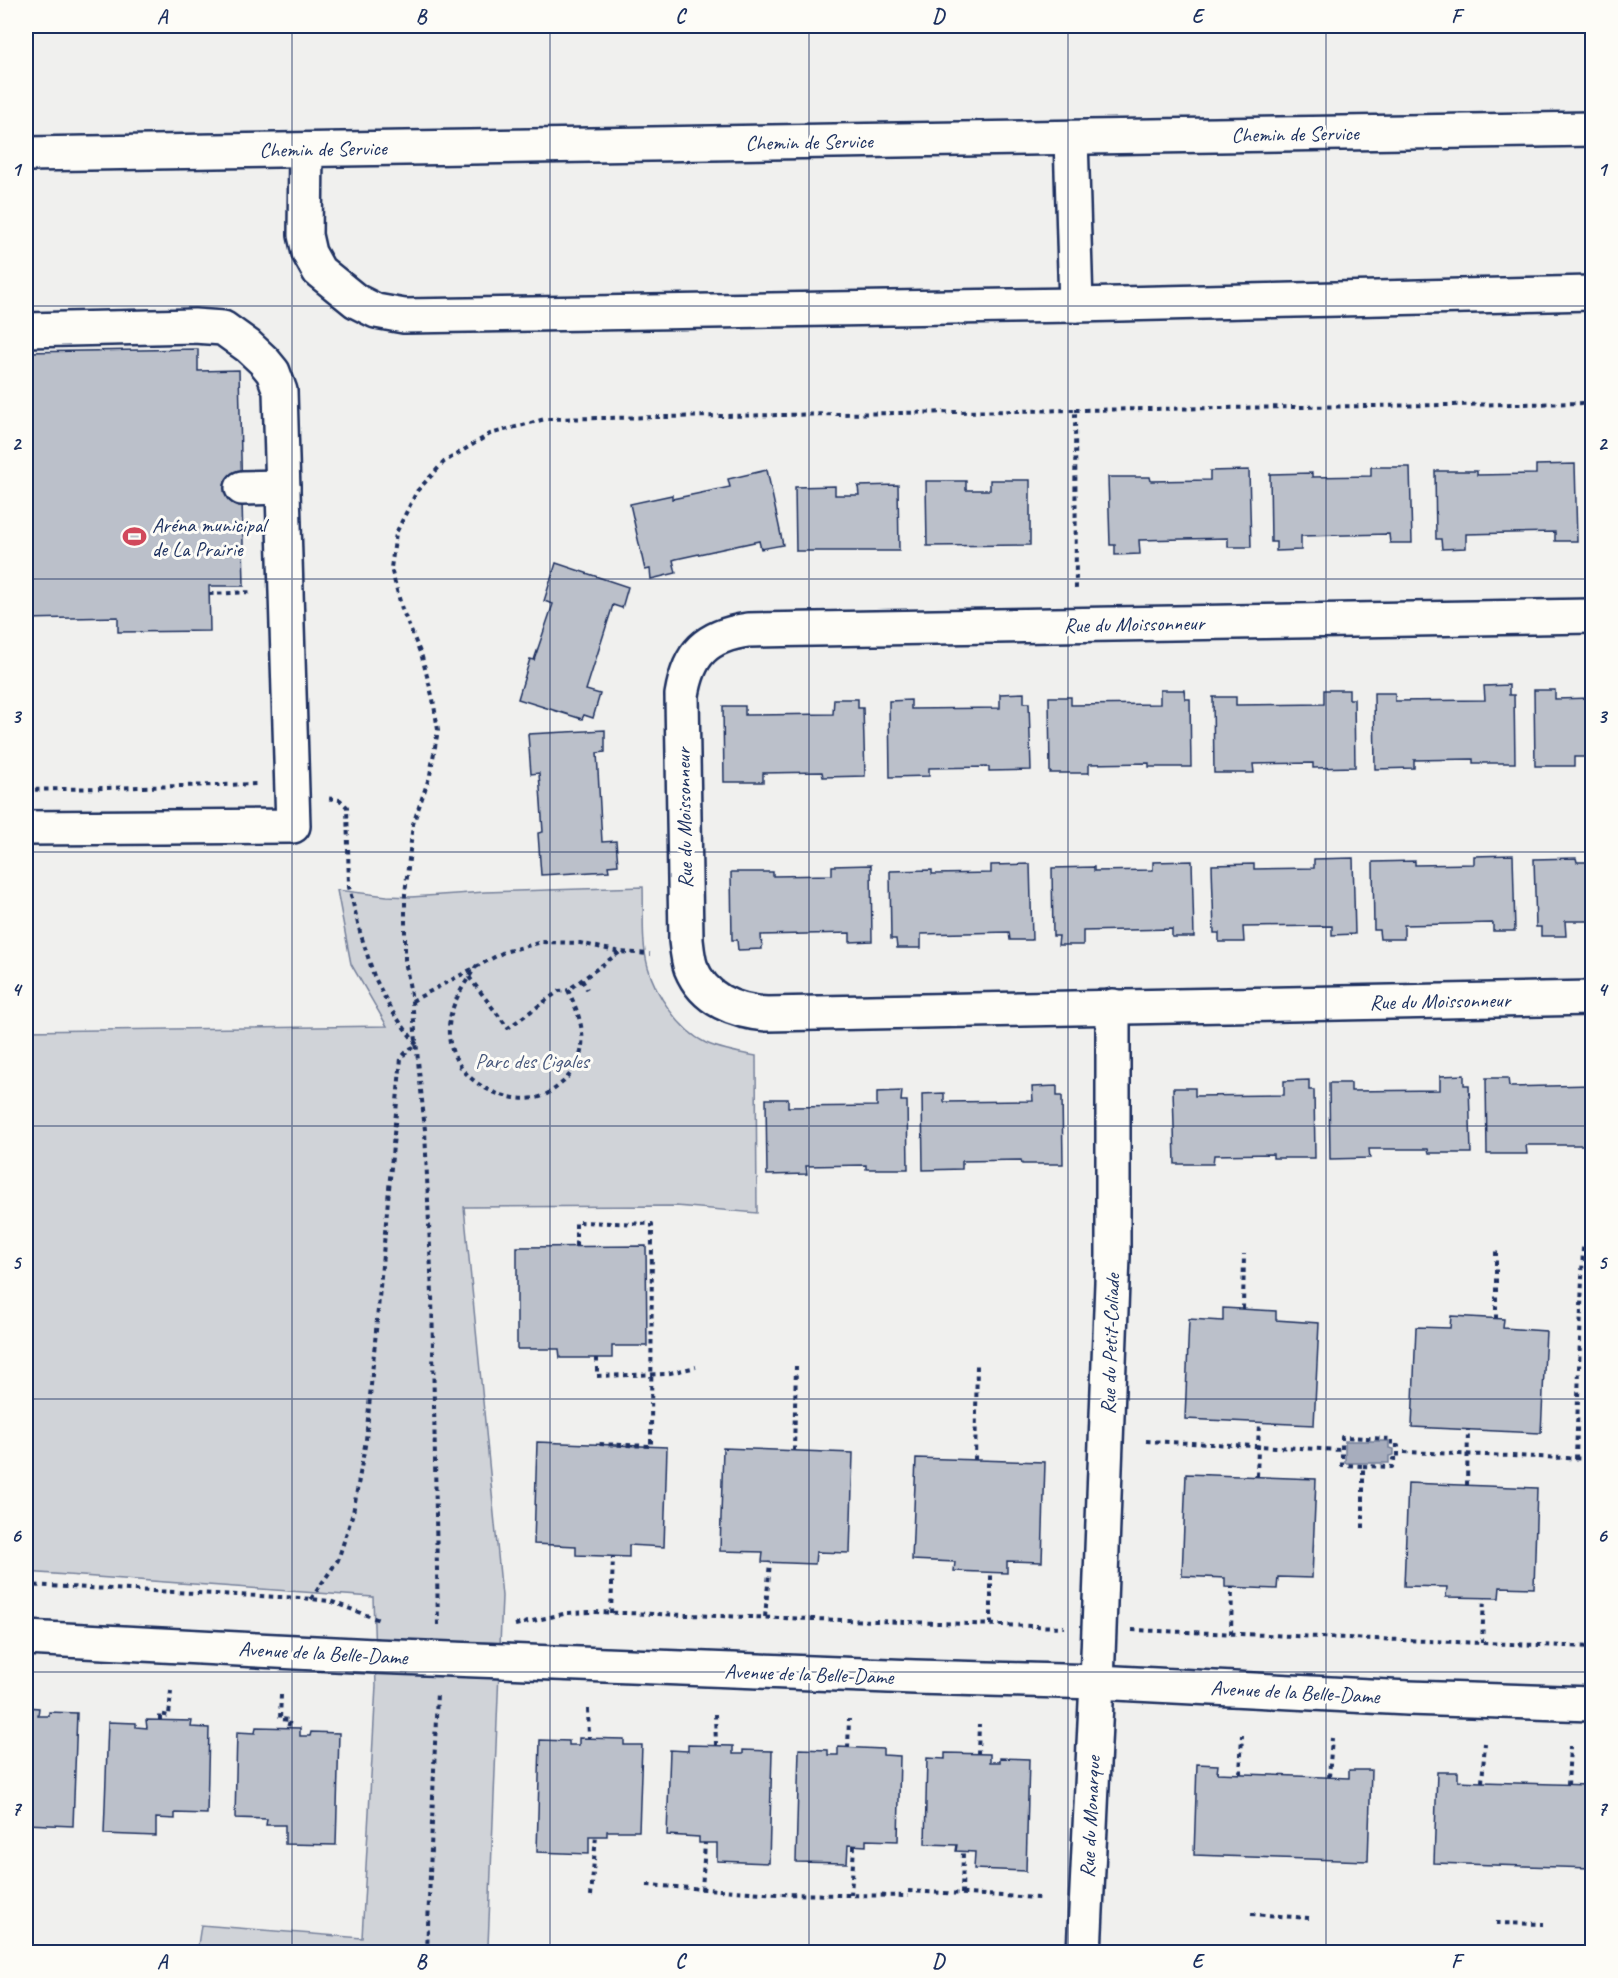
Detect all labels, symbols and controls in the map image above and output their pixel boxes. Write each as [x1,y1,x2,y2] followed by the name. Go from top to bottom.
[157,4,169,29] text: A
[416,4,428,29] text: B
[675,4,687,29] text: C
[932,4,946,29] text: D
[1192,4,1206,29] text: E
[1451,4,1465,29] text: F
[1231,120,1360,148] street label: Chemin de Service
[745,128,874,156] street label: Chemin de Service
[259,135,388,163] street label: Chemin de Service
[12,157,23,182] text: 1
[1598,157,1609,182] text: 1
[12,431,23,456] text: 2
[1598,431,1609,456] text: 2
[152,512,269,562] place label: Aréna municipal de La Prairie
[121,524,147,550] sports icon: Aréna municipal de La Prairie
[1063,610,1206,638] street label: Rue du Moissonneur
[12,704,23,729] text: 3
[1598,704,1609,729] text: 3
[670,746,698,889] street label: Rue du Moissonneur
[12,977,24,1002] text: 4
[1598,977,1610,1002] text: 4
[1369,987,1512,1015] street label: Rue du Moissonneur
[475,1048,591,1074] park label: Parc des Cigales
[12,1250,23,1275] text: 5
[1598,1250,1609,1275] text: 5
[1095,1271,1126,1415] street label: Rue du Petit-Coliade
[11,1523,22,1548] text: 6
[1597,1523,1608,1548] text: 6
[238,1636,409,1670] street label: Avenue de la Belle-Dame
[724,1658,895,1690] street label: Avenue de la Belle-Dame
[1210,1675,1381,1709] street label: Avenue de la Belle-Dame
[1074,1753,1106,1879] street label: Rue du Monarque
[12,1796,23,1821] text: 7
[1598,1796,1609,1821] text: 7
[157,1949,169,1974] text: A
[416,1949,428,1974] text: B
[675,1949,687,1974] text: C
[932,1949,946,1974] text: D
[1192,1949,1206,1974] text: E
[1451,1949,1465,1974] text: F

